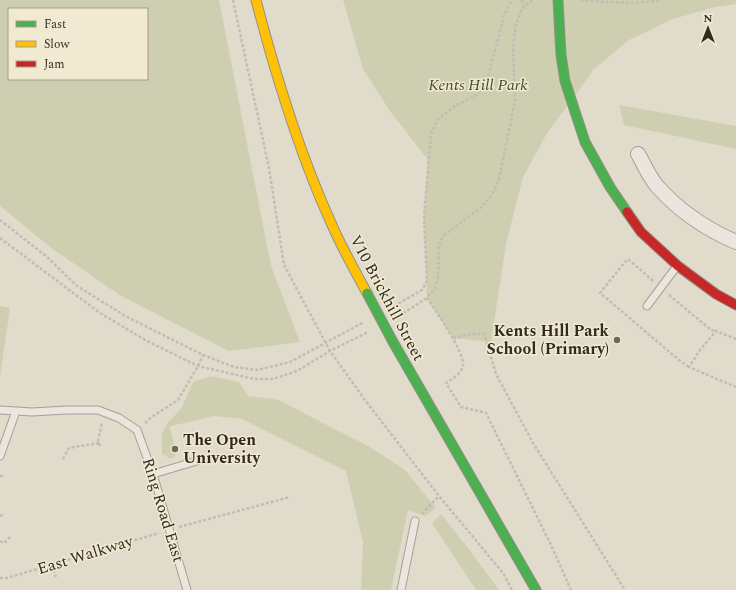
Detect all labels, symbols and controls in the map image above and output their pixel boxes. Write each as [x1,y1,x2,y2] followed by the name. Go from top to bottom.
[8,8,148,80] legend
[688,8,728,48] north arrow
[704,10,713,27] text: N
[44,15,66,34] text: Fast
[44,35,70,54] text: Slow
[44,55,65,74] text: Jam
[428,73,528,97] park label: Kents Hill Park
[344,231,431,366] street label: V10 Brickhill Street
[487,319,609,361] place label: Kents Hill Park School (Primary)
[612,335,622,345] marker: Kents Hill Park School (Primary)
[183,428,261,470] place label: The Open University
[170,444,180,454] marker: The Open University
[136,455,190,566] street label: Ring Road East
[34,529,137,581] street label: East Walkway

